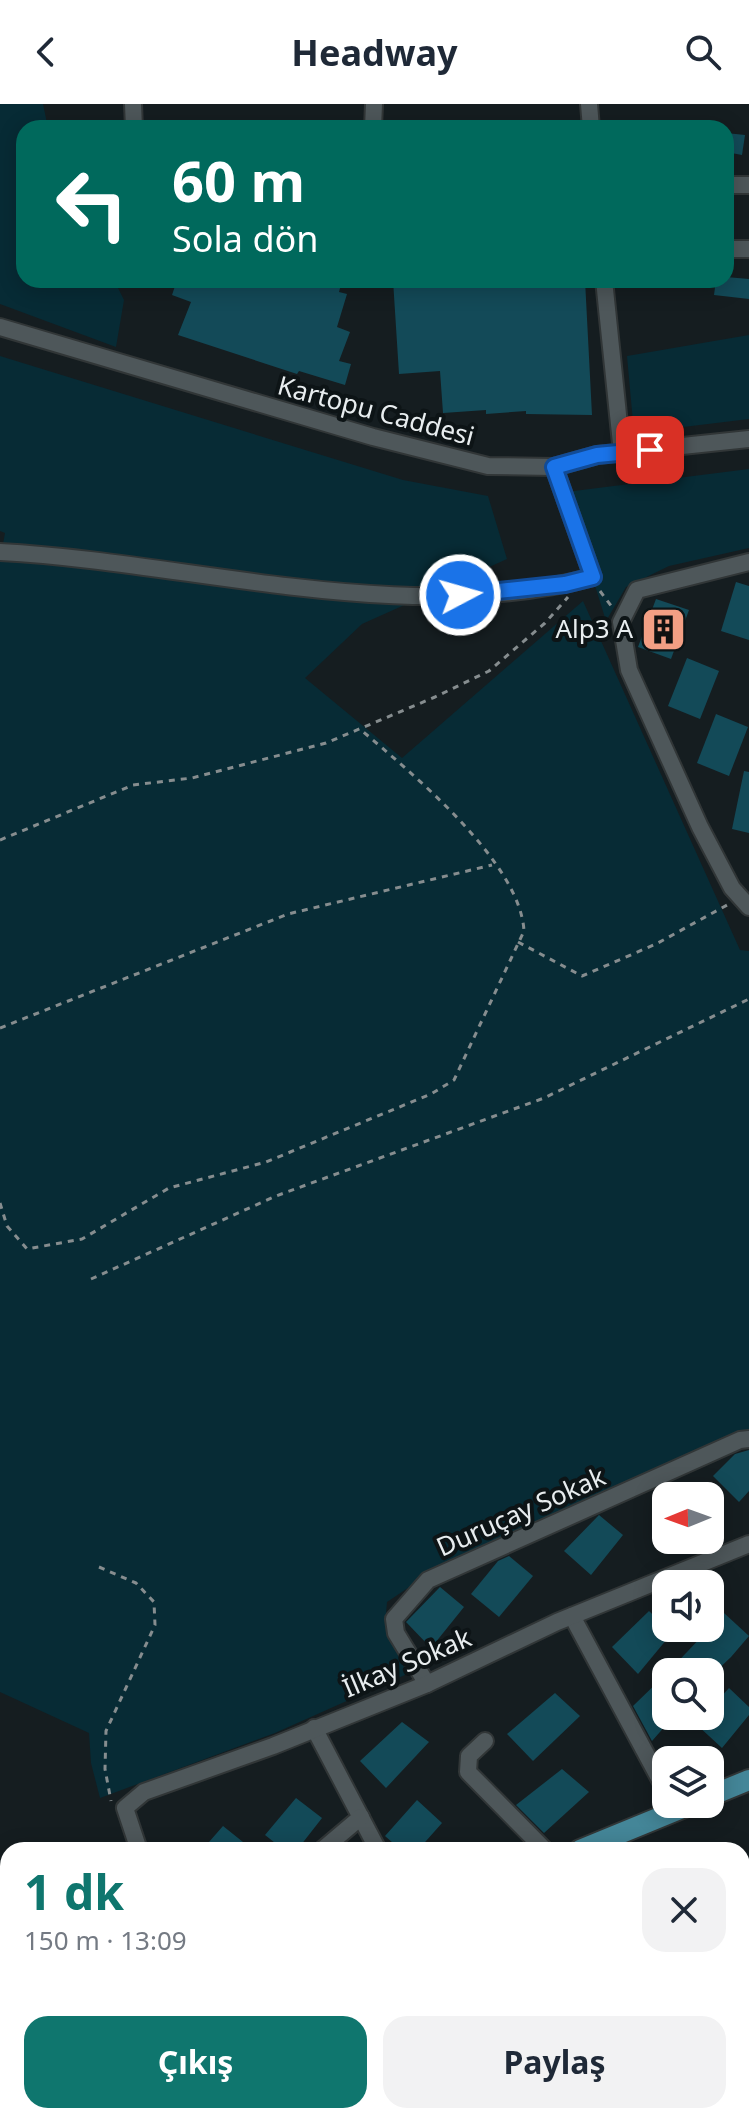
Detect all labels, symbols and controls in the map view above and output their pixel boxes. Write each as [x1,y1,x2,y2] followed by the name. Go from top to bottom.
[291,28,458,77] text: Headway
[24,30,68,74] icon: back
[681,30,725,74] icon: search
[172,142,305,218] text: 60 m
[40,152,144,256] icon: left
[172,214,319,263] text: Sola dön
[274,366,479,454] street label: Kartopu Caddesi
[616,416,684,484] pin
[628,428,672,472] icon: arrive
[418,553,502,637] position arrow
[640,605,688,653] building icon: Alp3 A
[555,610,633,646] place label: Alp3 A
[430,1458,611,1564] street label: Duruçay Sokak
[652,1482,724,1554] north arrow
[652,1482,724,1818] map controls
[652,1570,724,1642] button: sound
[337,1619,477,1705] street label: İlkay Sokak
[652,1658,724,1730] button: search
[652,1746,724,1818] button: layers
[24,1859,124,1924] text: 1 dk
[642,1868,726,1952] button: close
[24,1922,187,1958] text: 150 m · 13:09
[24,2016,367,2108] button: Çıkış
[383,2016,726,2108] button: Paylaş

